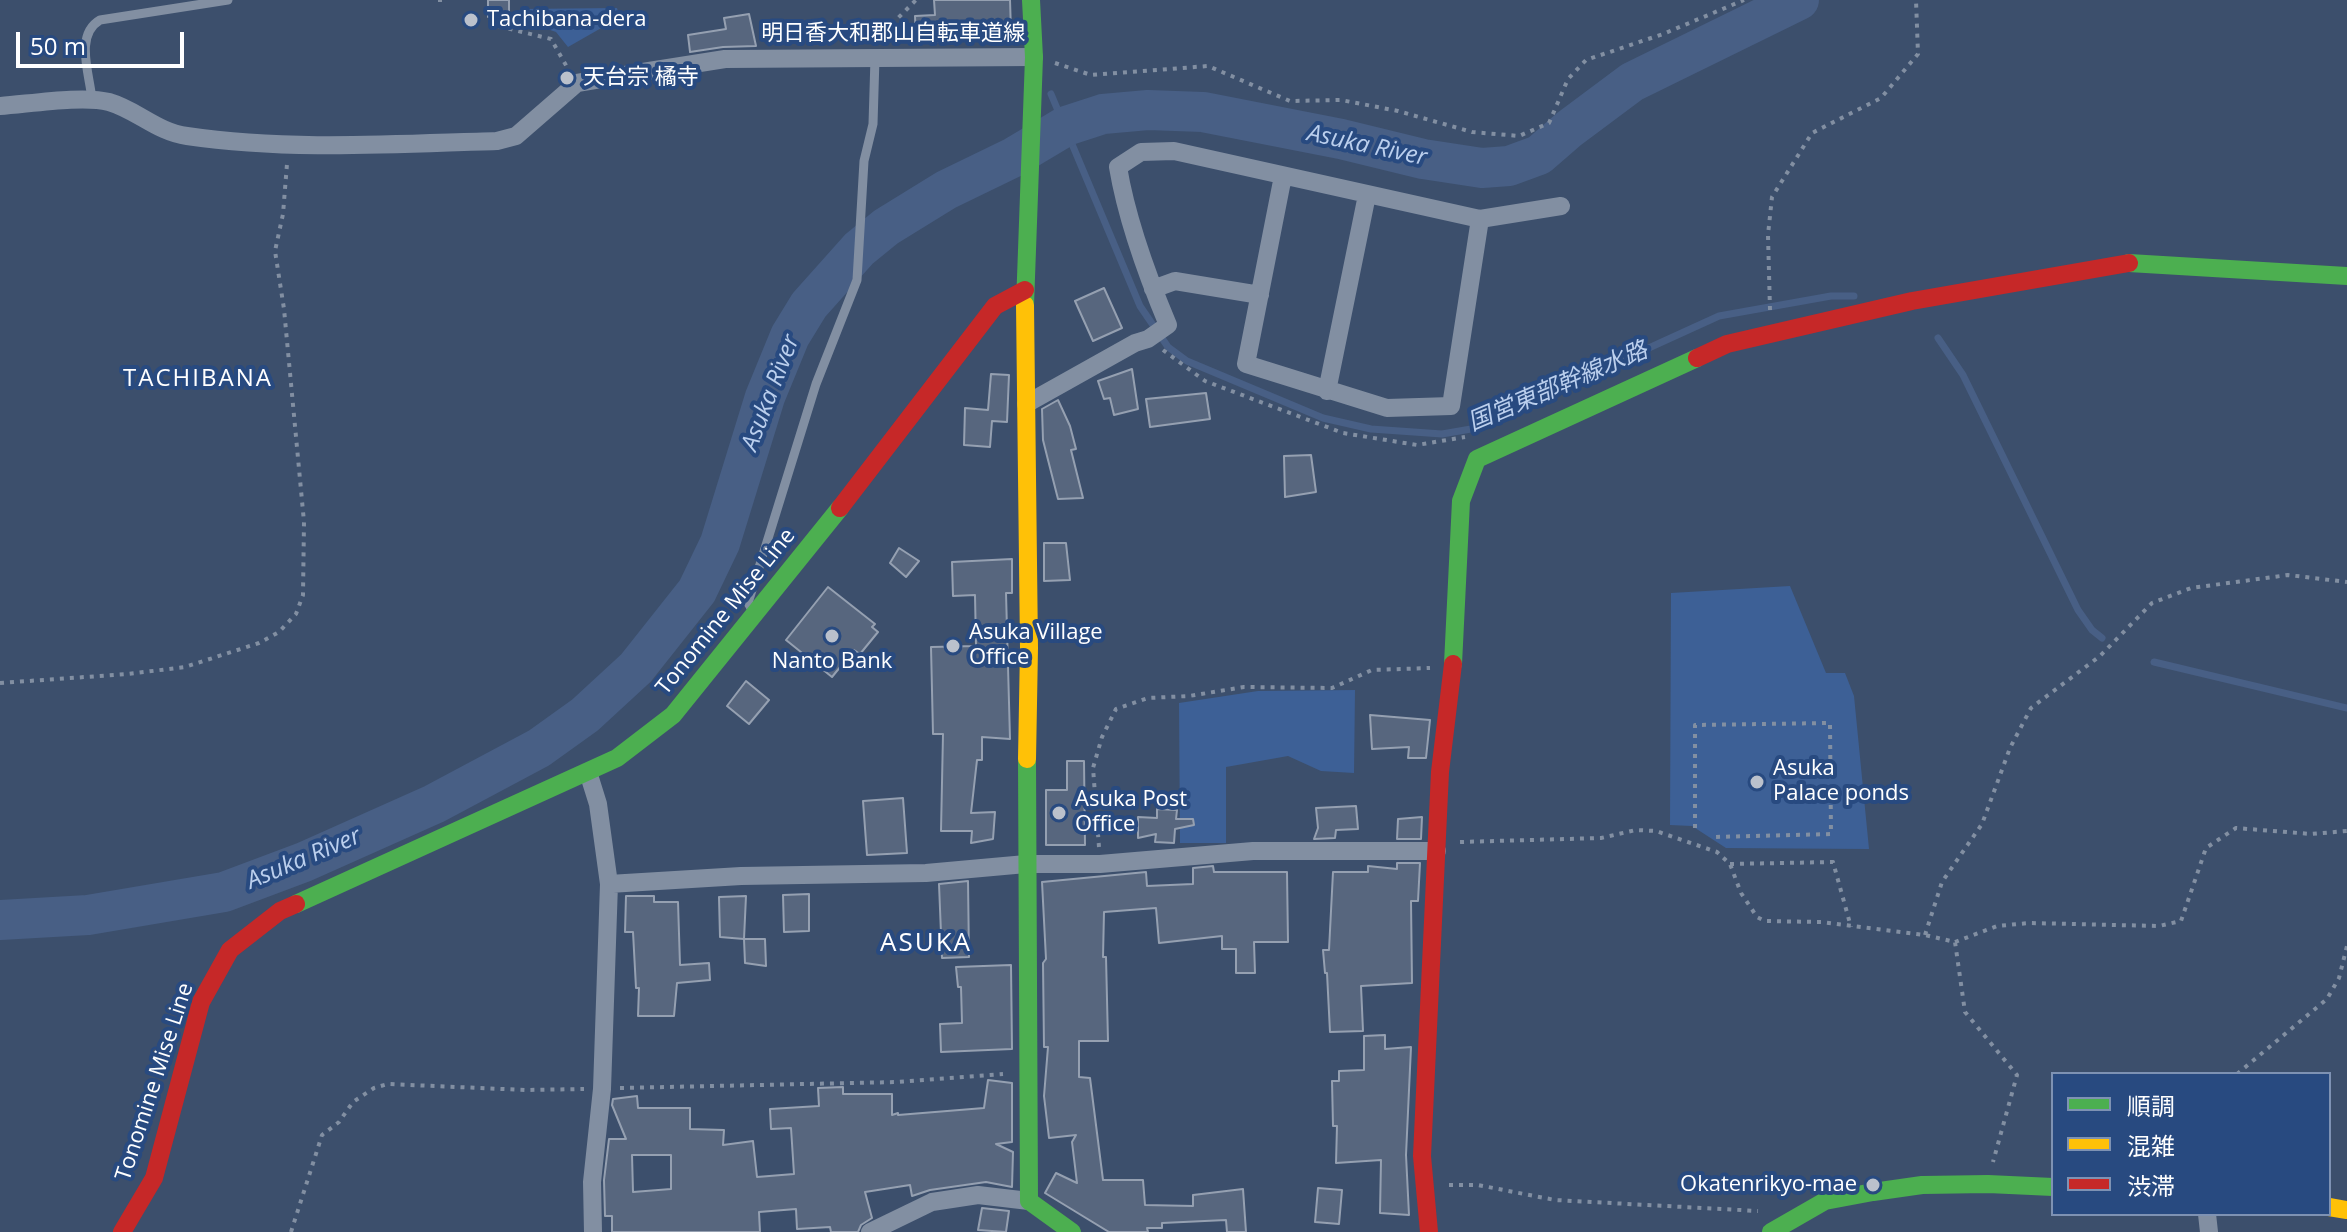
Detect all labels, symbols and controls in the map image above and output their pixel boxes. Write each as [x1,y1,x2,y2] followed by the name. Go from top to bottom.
[487,7,646,33] place label: Tachibana-dera
[462,11,480,29] marker: Tachibana-dera
[20,16,188,66] scale bar
[761,21,1025,47] street label: 明日香大和郡山自転車道線
[30,29,86,62] text: 50 m
[583,65,699,91] place label: 天台宗 橘寺
[558,69,576,87] marker: 天台宗 橘寺
[1305,119,1429,173] water label: Asuka River
[736,331,806,455] water label: Asuka River
[1464,336,1652,438] water label: 国営東部幹線水路
[123,365,273,393] district label: TACHIBANA
[651,524,801,700] street label: Tonomine Mise Line
[969,620,1103,672] place label: Asuka Village Office
[823,627,841,645] marker: Nanto Bank
[944,637,962,655] marker: Asuka Village Office
[772,649,892,675] place label: Nanto Bank
[1773,756,1909,808] place label: Asuka Palace ponds
[1748,773,1766,791] marker: Asuka Palace ponds
[1075,787,1187,838] place label: Asuka Post Office
[1050,804,1068,822] marker: Asuka Post Office
[242,822,366,896] water label: Asuka River
[880,928,972,960] district label: ASUKA
[111,980,199,1184] street label: Tonomine Mise Line
[2051,1072,2331,1216] legend
[2127,1089,2175,1122] text: 順調
[2127,1129,2175,1162] text: 混雑
[2127,1169,2175,1202] text: 渋滞
[1680,1172,1857,1198] place label: Okatenrikyo-mae
[1864,1176,1882,1194] marker: Okatenrikyo-mae

